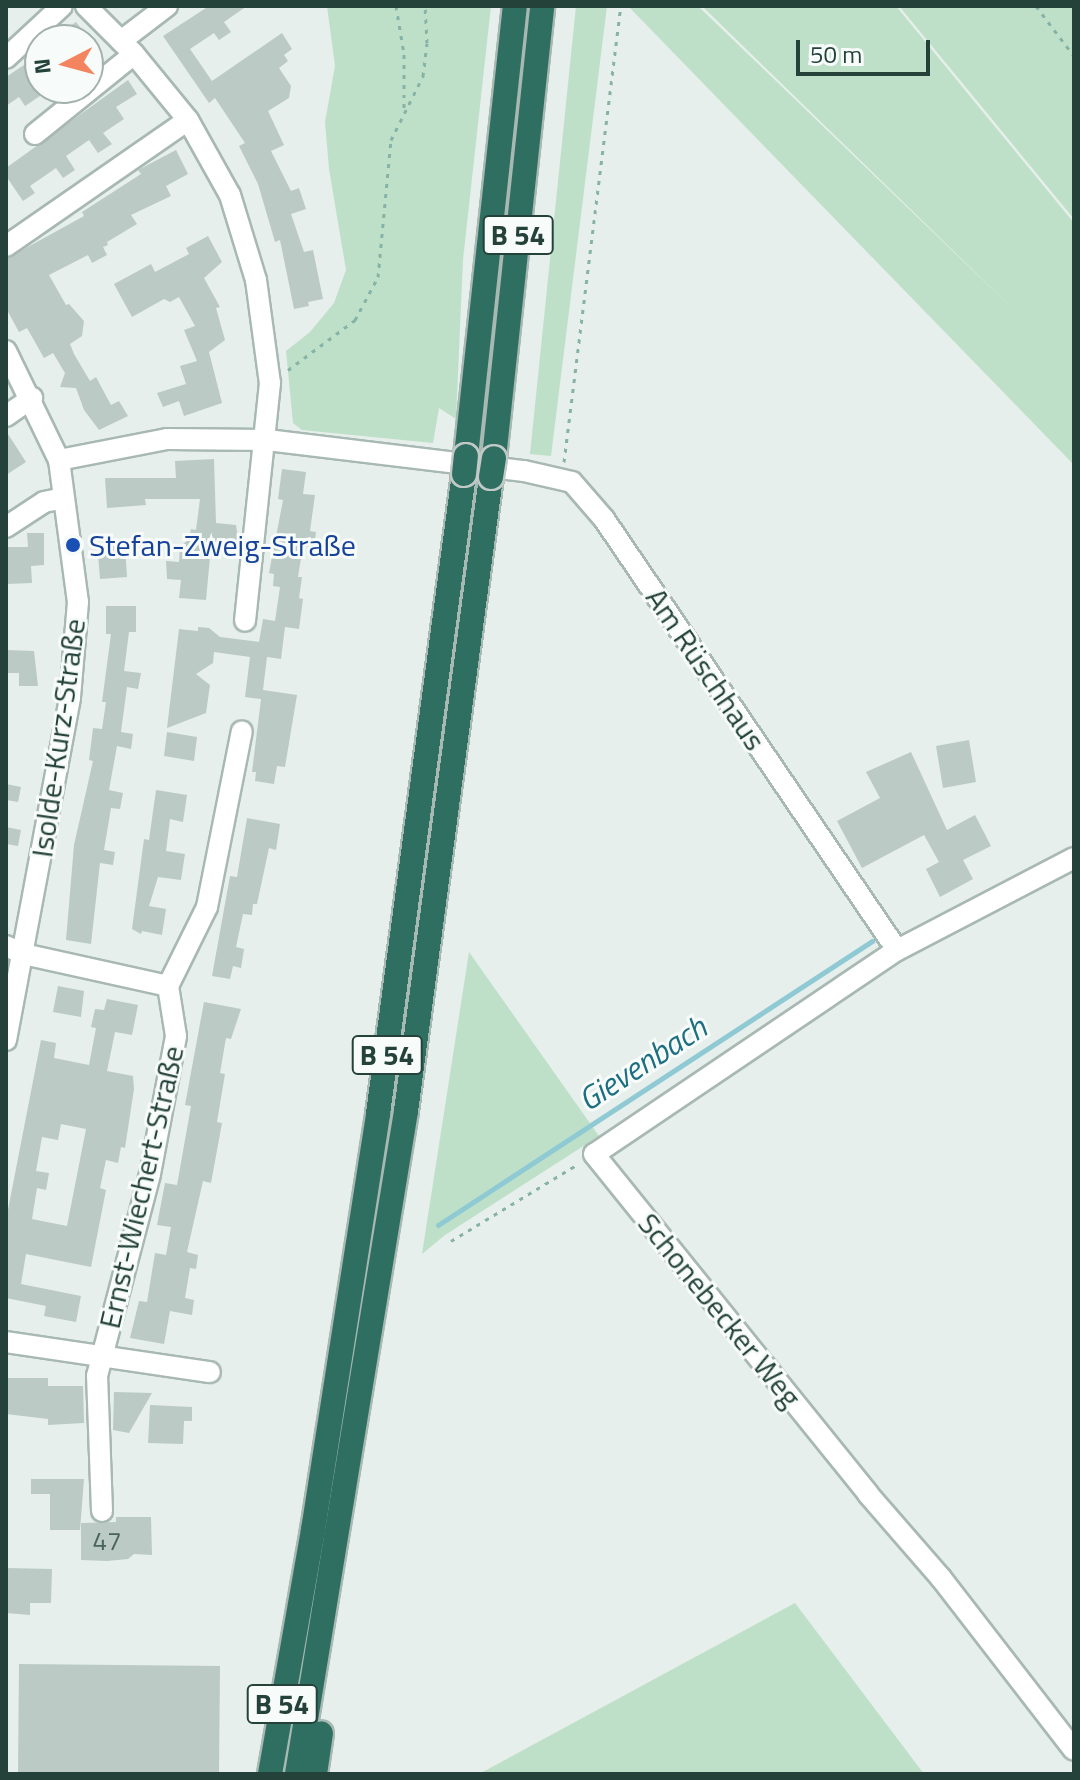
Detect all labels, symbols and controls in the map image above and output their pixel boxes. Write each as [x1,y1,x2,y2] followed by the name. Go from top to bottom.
[24,24,104,104] north arrow
[800,24,934,74] scale bar
[810,36,862,72] text: 50 m
[24,57,60,76] text: N
[482,211,554,259] road number: B 54
[89,527,356,563] place label: Stefan-Zweig-Straße
[64,536,82,554] marker: Stefan-Zweig-Straße
[639,581,773,757] street label: Am Rüschhaus
[23,616,93,860] street label: Isolde-Kurz-Straße
[571,1007,713,1119] water label: Gievenbach
[351,1031,423,1079] road number: B 54
[91,1042,191,1332] street label: Ernst-Wiechert-Straße
[631,1206,809,1414] street label: Schonebecker Weg
[92,1525,122,1557] house number: 47
[246,1680,318,1728] road number: B 54

